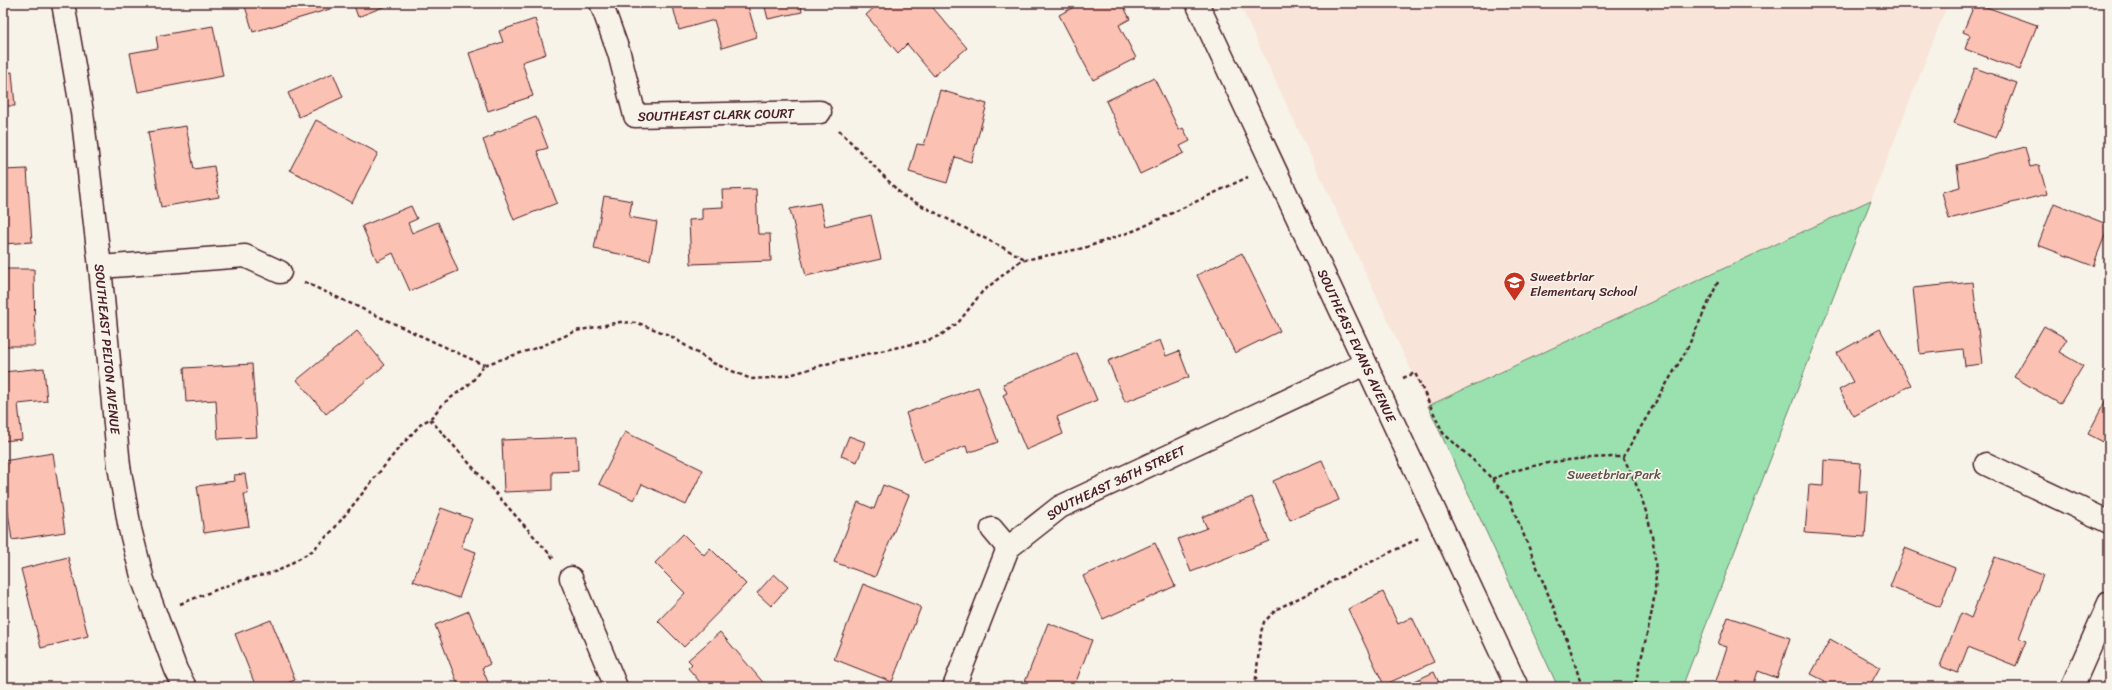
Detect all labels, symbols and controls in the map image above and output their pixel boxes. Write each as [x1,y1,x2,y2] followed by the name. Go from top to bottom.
[637,102,796,128] street label: SOUTHEAST CLARK COURT
[88,263,127,436] street label: SOUTHEAST PELTON AVENUE
[1311,265,1403,427] street label: SOUTHEAST EVANS AVENUE
[1530,265,1638,303] place label: Sweetbriar Elementary School
[1501,270,1527,303] school or university icon: Sweetbriar Elementary School
[1041,438,1190,526] street label: SOUTHEAST 36TH STREET
[1567,463,1661,486] park label: Sweetbriar Park

